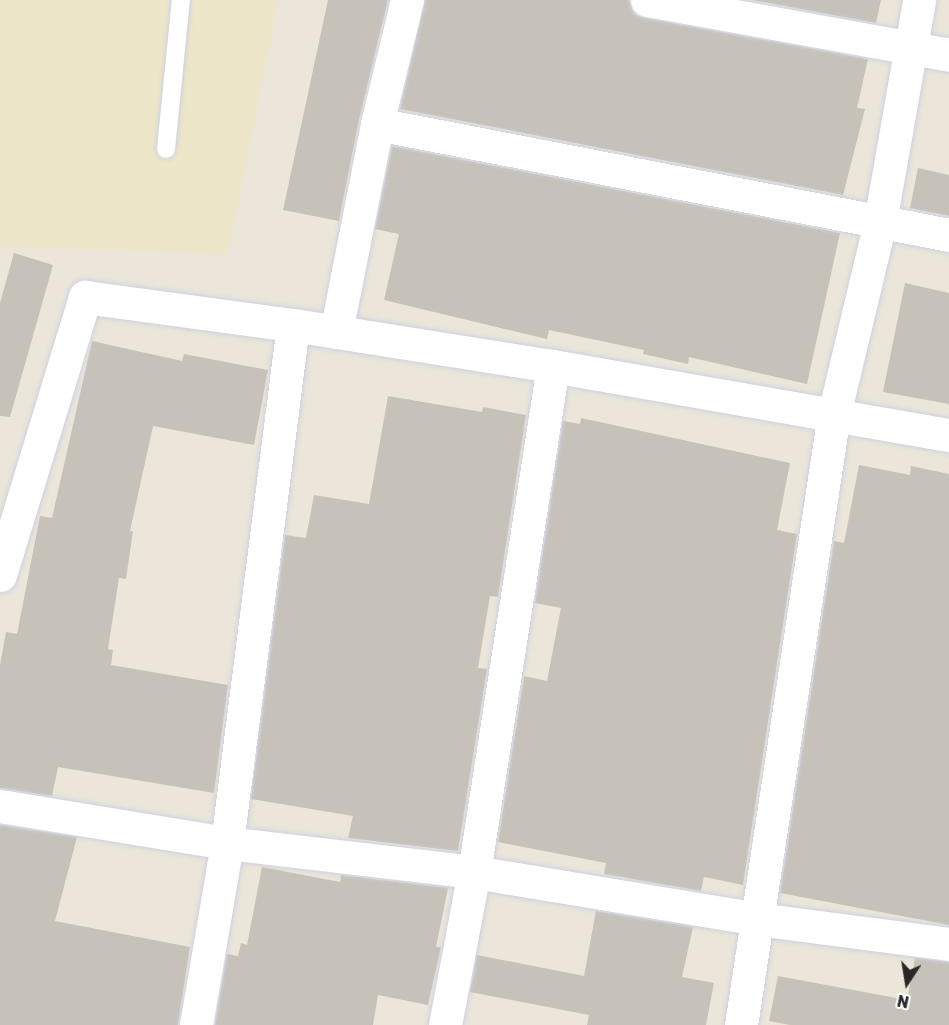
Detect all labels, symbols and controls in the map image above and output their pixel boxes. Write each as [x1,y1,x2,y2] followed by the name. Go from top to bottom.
[877,953,937,1013] north arrow
[896,991,911,1012] text: N

